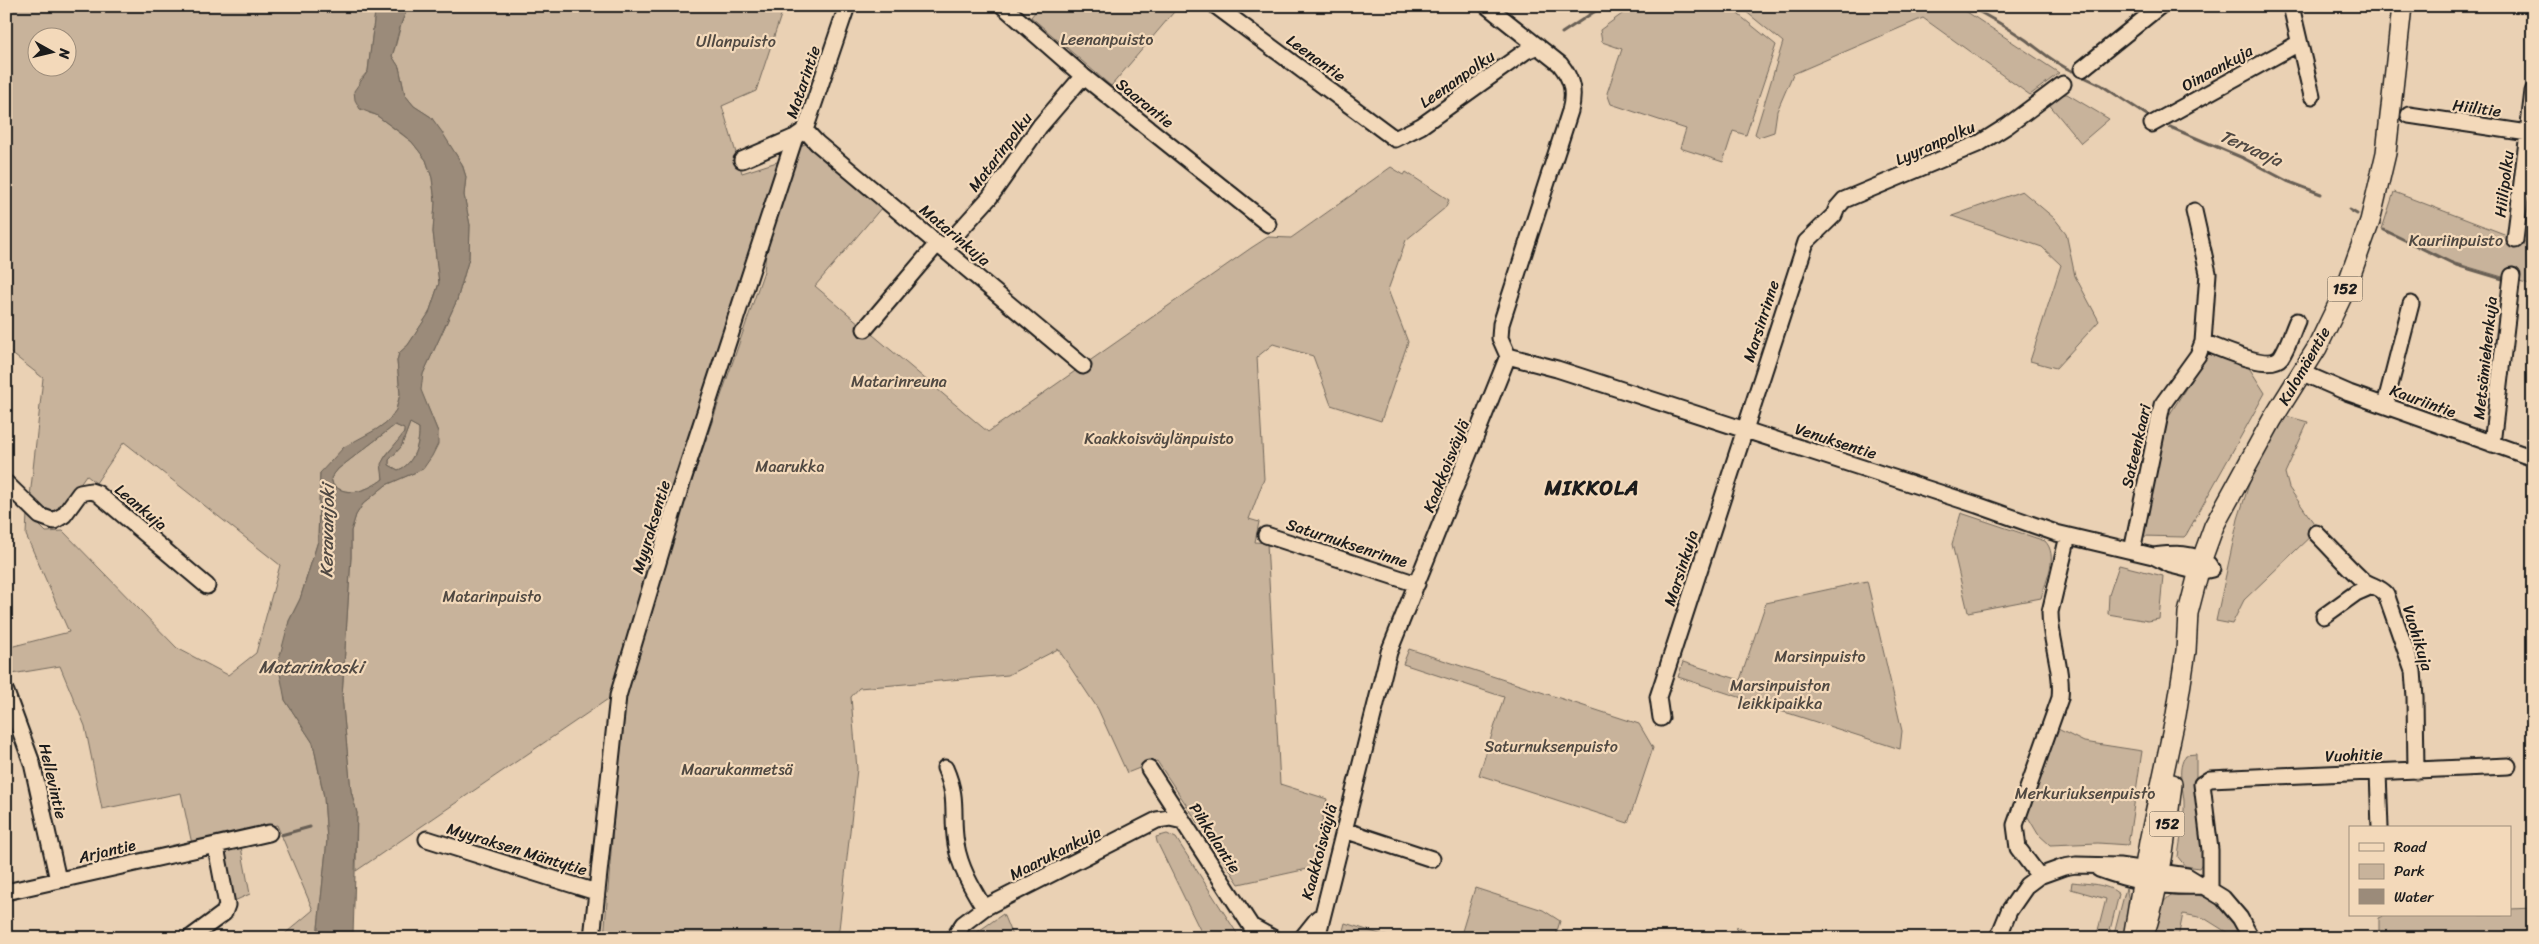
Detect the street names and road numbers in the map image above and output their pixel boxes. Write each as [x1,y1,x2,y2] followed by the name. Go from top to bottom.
[1280,26,1352,90] street label: Leenantie
[2176,36,2259,100] street label: Oinaankuja
[777,42,829,122] street label: Matarintie
[1413,42,1501,116] street label: Leenanpolku
[1109,70,1181,136] street label: Saarantie
[2451,90,2503,126] street label: Hiilitie
[960,105,1040,198] street label: Matarinpolku
[1890,112,1980,174] street label: Lyyranpolku
[2486,148,2523,219] street label: Hiilipolku
[913,196,998,274] street label: Matarinkuja
[1734,276,1788,366] street label: Marsinrinne
[2328,276,2362,302] road number: 152
[2464,295,2506,421] street label: Metsämiehenkuja
[2270,321,2338,411] street label: Kulomäentie
[2386,376,2461,427] street label: Kauriintie
[2112,401,2160,491] street label: Sateenkaari
[1414,414,1478,517] street label: Kaakkoisväylä
[1791,414,1881,468] street label: Venuksentie
[108,476,174,538] street label: Leankuja
[623,477,679,577] street label: Myyraksentie
[1282,510,1412,576] street label: Saturnuksenrinne
[1655,526,1707,610] street label: Marsinkuja
[2394,601,2442,676] street label: Vuohikuja
[30,740,76,822] street label: Hellevintie
[2325,740,2383,770] street label: Vuohitie
[1181,797,1249,879] street label: Pihkalantie
[1292,800,1346,903] street label: Kaakkoisväylä
[2150,812,2184,836] road number: 152
[443,814,591,884] street label: Myyraksen Mäntytie
[1004,817,1106,889] street label: Maarukankuja
[74,830,139,872] street label: Arjantie

